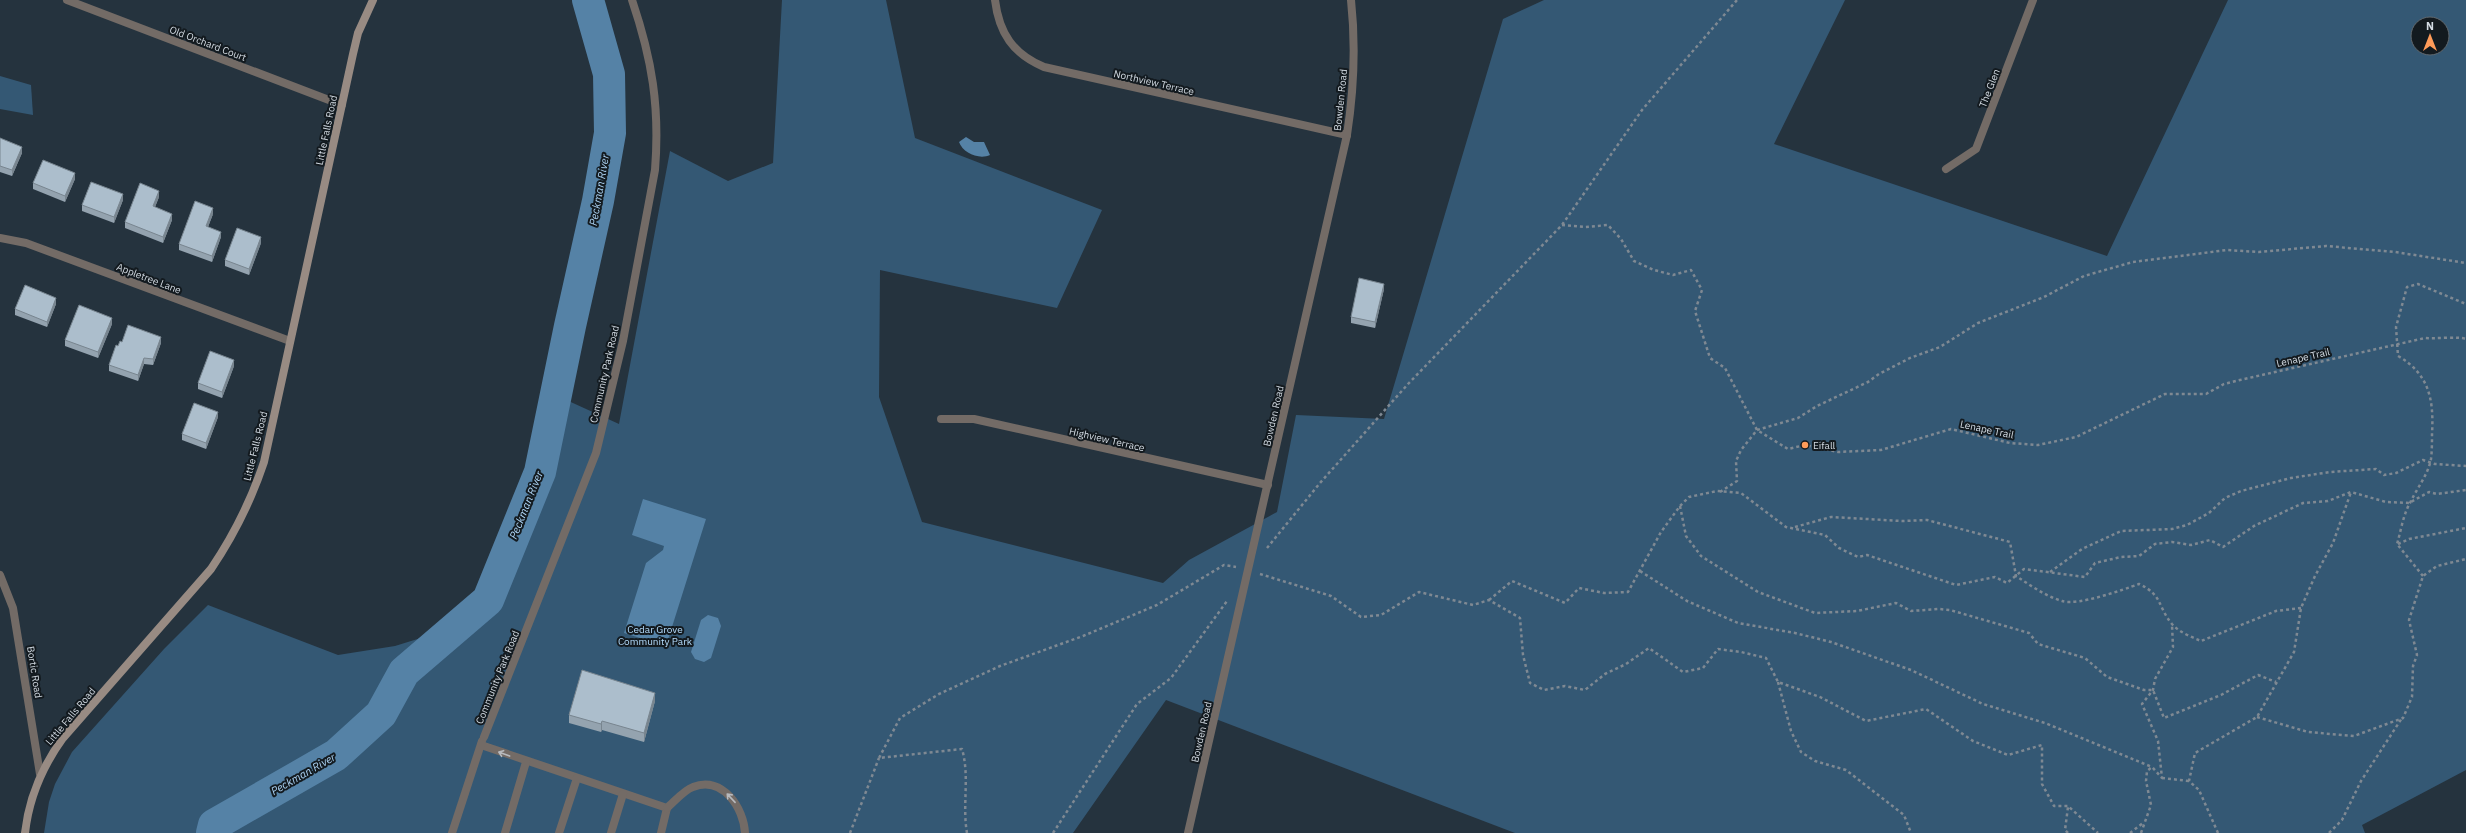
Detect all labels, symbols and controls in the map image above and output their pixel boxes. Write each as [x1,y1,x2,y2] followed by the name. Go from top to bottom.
[2410,16,2450,56] north arrow
[2426,19,2434,33] text: N
[168,23,249,64] street label: Old Orchard Court
[1112,67,1196,98] street label: Northview Terrace
[1976,67,2003,109] street label: The Glen
[1331,69,1350,132] street label: Bowden Road
[313,94,340,166] street label: Little Falls Road
[586,152,612,227] water label: Peckman River
[115,260,183,297] street label: Appletree Lane
[587,324,622,424] street label: Community Park Road
[2275,345,2331,370] street label: Lenape Trail
[1260,384,1287,448] street label: Bowden Road
[241,410,270,482] street label: Little Falls Road
[1959,417,2015,442] street label: Lenape Trail
[1068,424,1146,455] street label: Highview Terrace
[1813,439,1836,452] place label: Eifall
[1800,440,1810,450] marker: Eifall
[506,468,546,541] water label: Peckman River
[618,623,693,648] park label: Cedar Grove Community Park
[473,629,522,726] street label: Community Park Road
[24,645,45,699] street label: Bortic Road
[43,685,98,748] street label: Little Falls Road
[1188,700,1215,764] street label: Bowden Road
[268,749,339,798] water label: Peckman River
[498,749,510,757] one-way arrow
[726,793,736,803] one-way arrow

